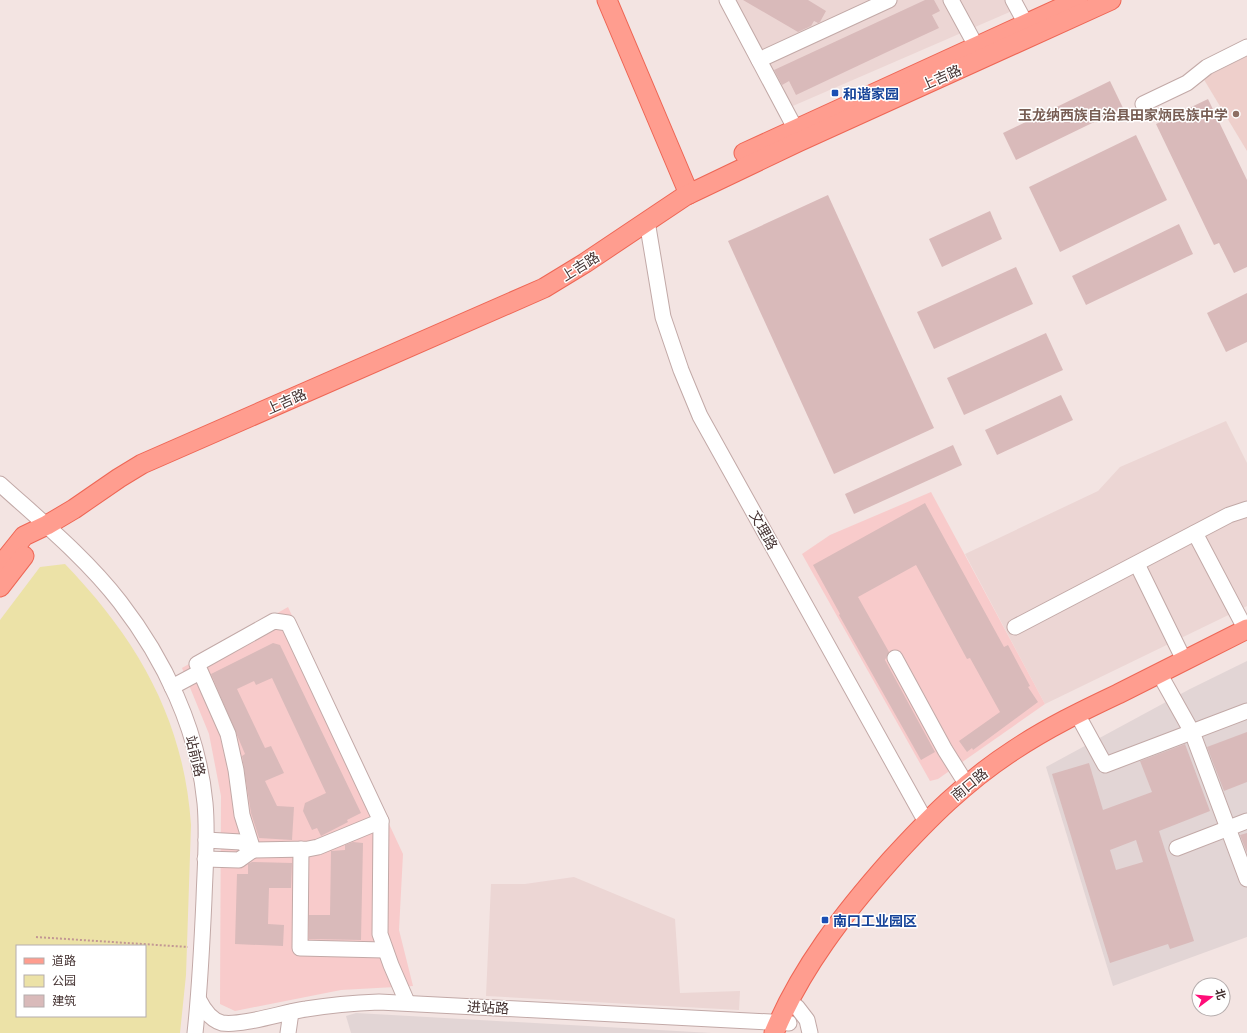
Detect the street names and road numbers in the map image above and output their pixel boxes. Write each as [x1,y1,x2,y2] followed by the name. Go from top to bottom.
[918,61,964,93] street label: 上吉路
[558,248,602,284] street label: 上吉路
[263,385,309,417] street label: 上吉路
[746,508,782,552] street label: 文理路
[183,734,209,778] street label: 站前路
[947,764,991,804] street label: 南口路
[467,997,509,1017] street label: 进站路

